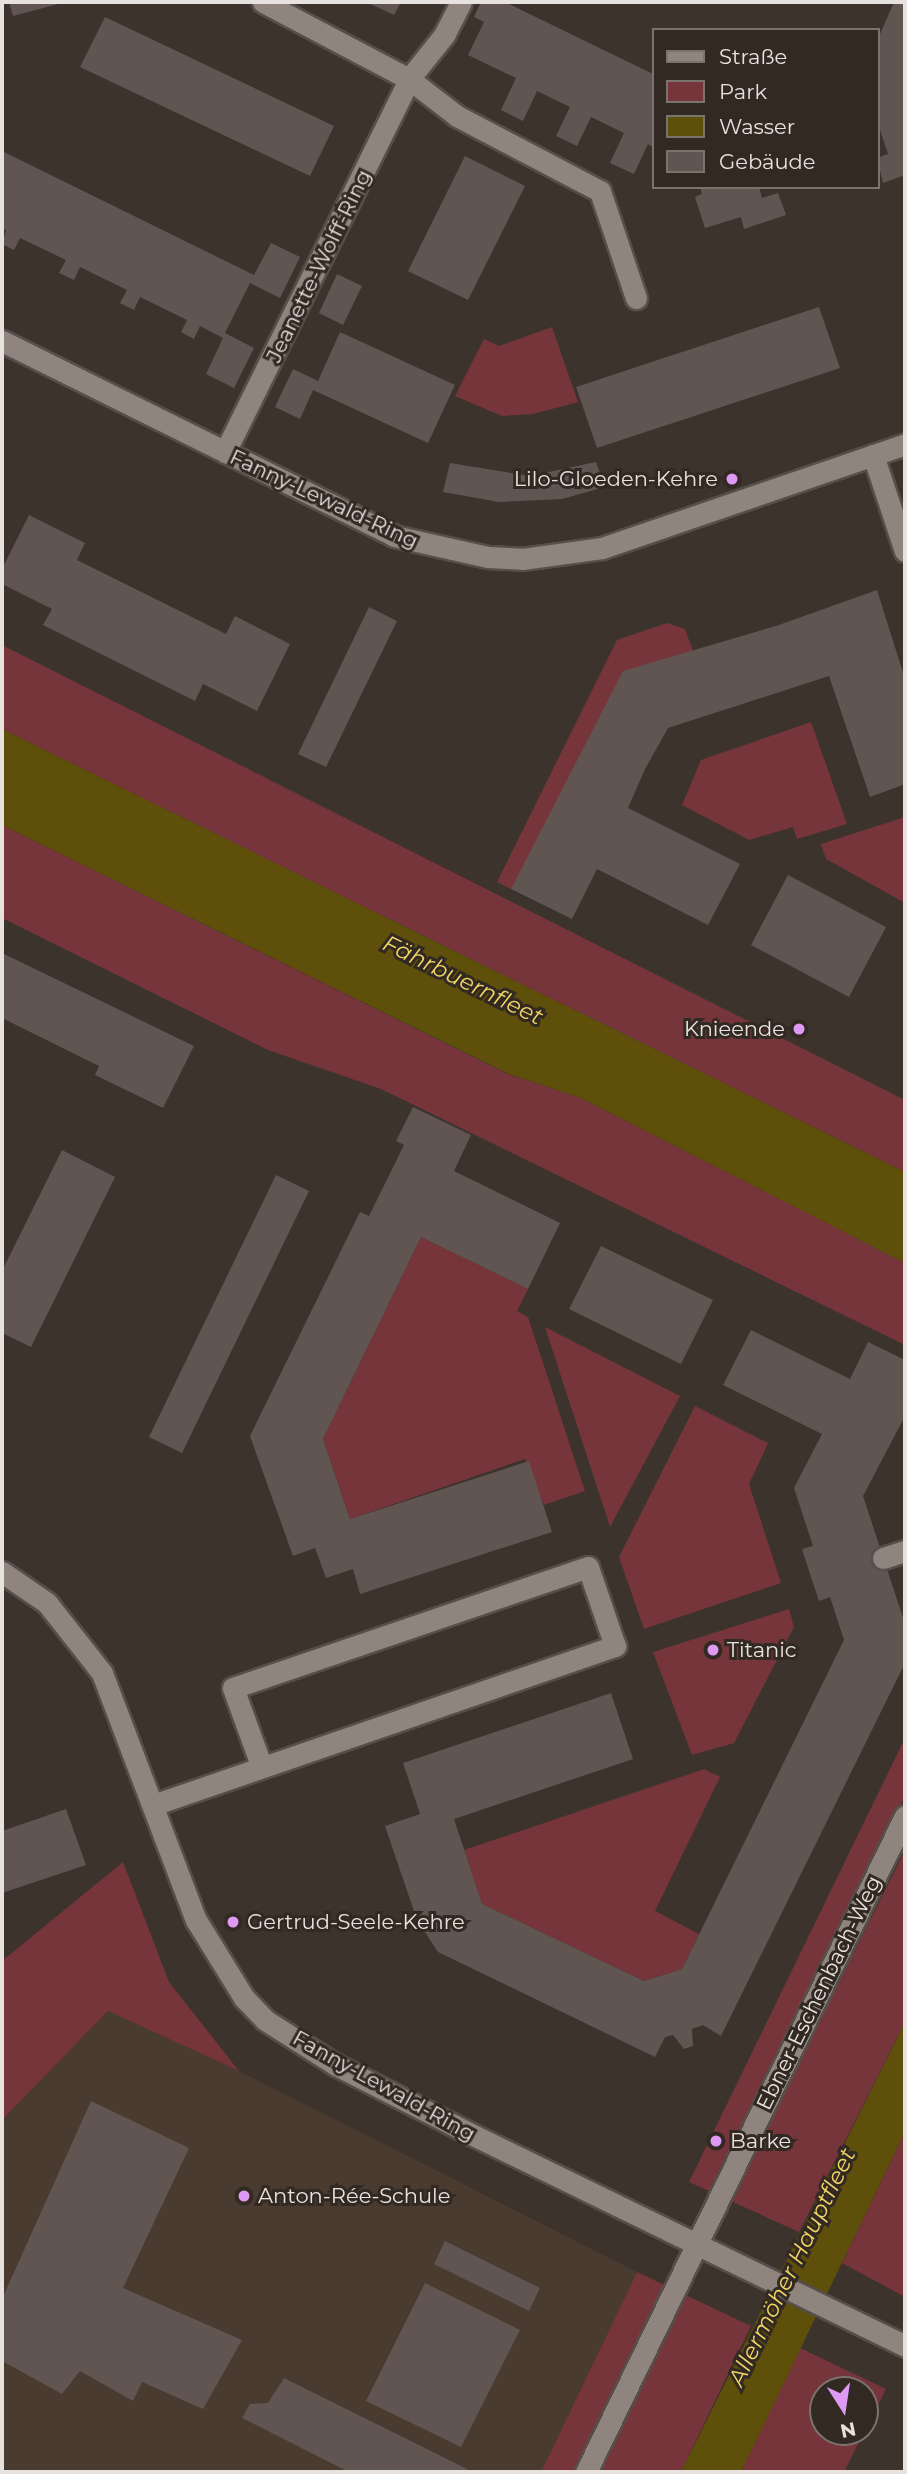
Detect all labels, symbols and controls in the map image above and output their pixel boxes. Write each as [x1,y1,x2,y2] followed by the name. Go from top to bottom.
[652,28,879,189] legend
[719,44,787,69] text: Straße
[719,79,767,104] text: Park
[719,114,795,139] text: Wasser
[719,149,816,174] text: Gebäude
[261,165,377,367] street label: Jeanette-Wolff-Ring
[226,444,422,554] street label: Fanny-Lewald-Ring
[514,466,718,492] place label: Lilo-Gloeden-Kehre
[724,471,740,487] marker: Lilo-Gloeden-Kehre
[378,929,548,1031] water label: Fährbuernfleet
[684,1016,785,1042] place label: Knieende
[791,1021,807,1037] marker: Knieende
[727,1637,797,1663] place label: Titanic
[705,1642,721,1658] marker: Titanic
[751,1872,887,2114] street label: Ebner-Eschenbach-Weg
[247,1909,465,1935] place label: Gertrud-Seele-Kehre
[225,1914,241,1930] marker: Gertrud-Seele-Kehre
[288,2025,480,2147] street label: Fanny-Lewald-Ring
[730,2128,791,2154] place label: Barke
[708,2133,724,2149] marker: Barke
[722,2144,862,2390] water label: Allermöher Hauptfleet
[258,2183,450,2209] place label: Anton-Rée-Schule
[236,2188,252,2204] marker: Anton-Rée-Schule
[809,2376,879,2446] north arrow
[838,2417,858,2443] text: N

